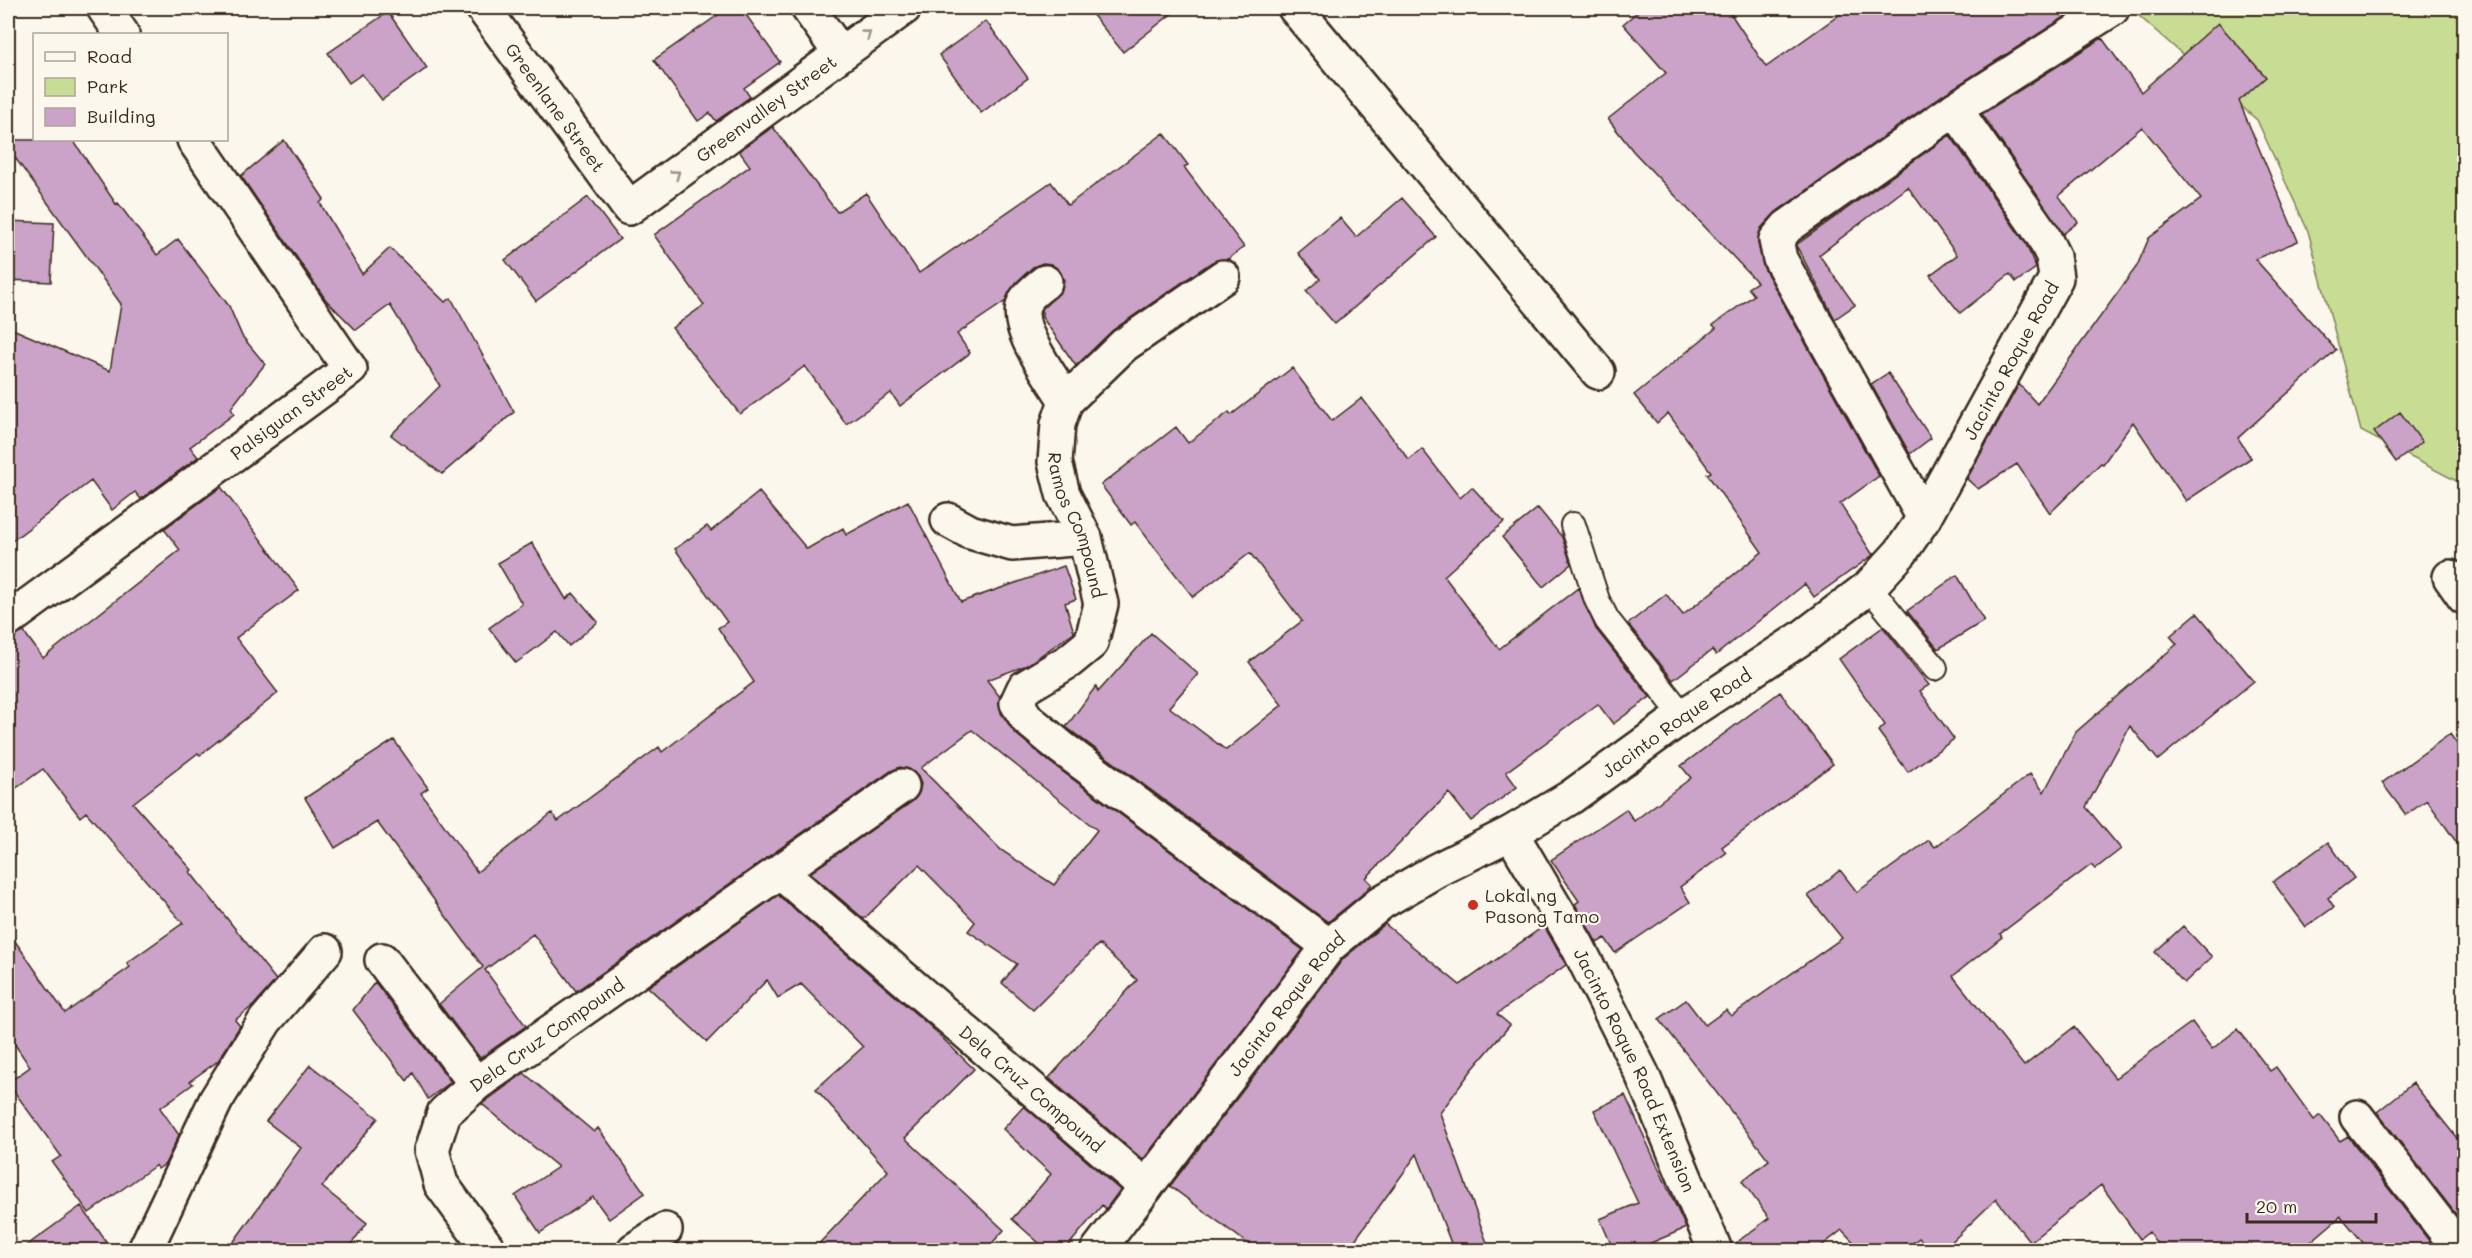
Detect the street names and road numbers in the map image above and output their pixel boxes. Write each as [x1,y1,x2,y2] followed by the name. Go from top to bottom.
[500,38,611,177] street label: Greenlane Street
[691,49,841,168] street label: Greenvalley Street
[1957,277,2064,444] street label: Jacinto Roque Road
[225,360,357,465] street label: Palsiguan Street
[1043,451,1111,600] street label: Ramos Compound
[1597,662,1756,783] street label: Jacinto Roque Road
[1222,926,1350,1081] street label: Jacinto Roque Road
[1568,944,1702,1196] street label: Jacinto Roque Road Extension
[464,972,629,1097] street label: Dela Cruz Compound
[954,1020,1109,1158] street label: Dela Cruz Compound

